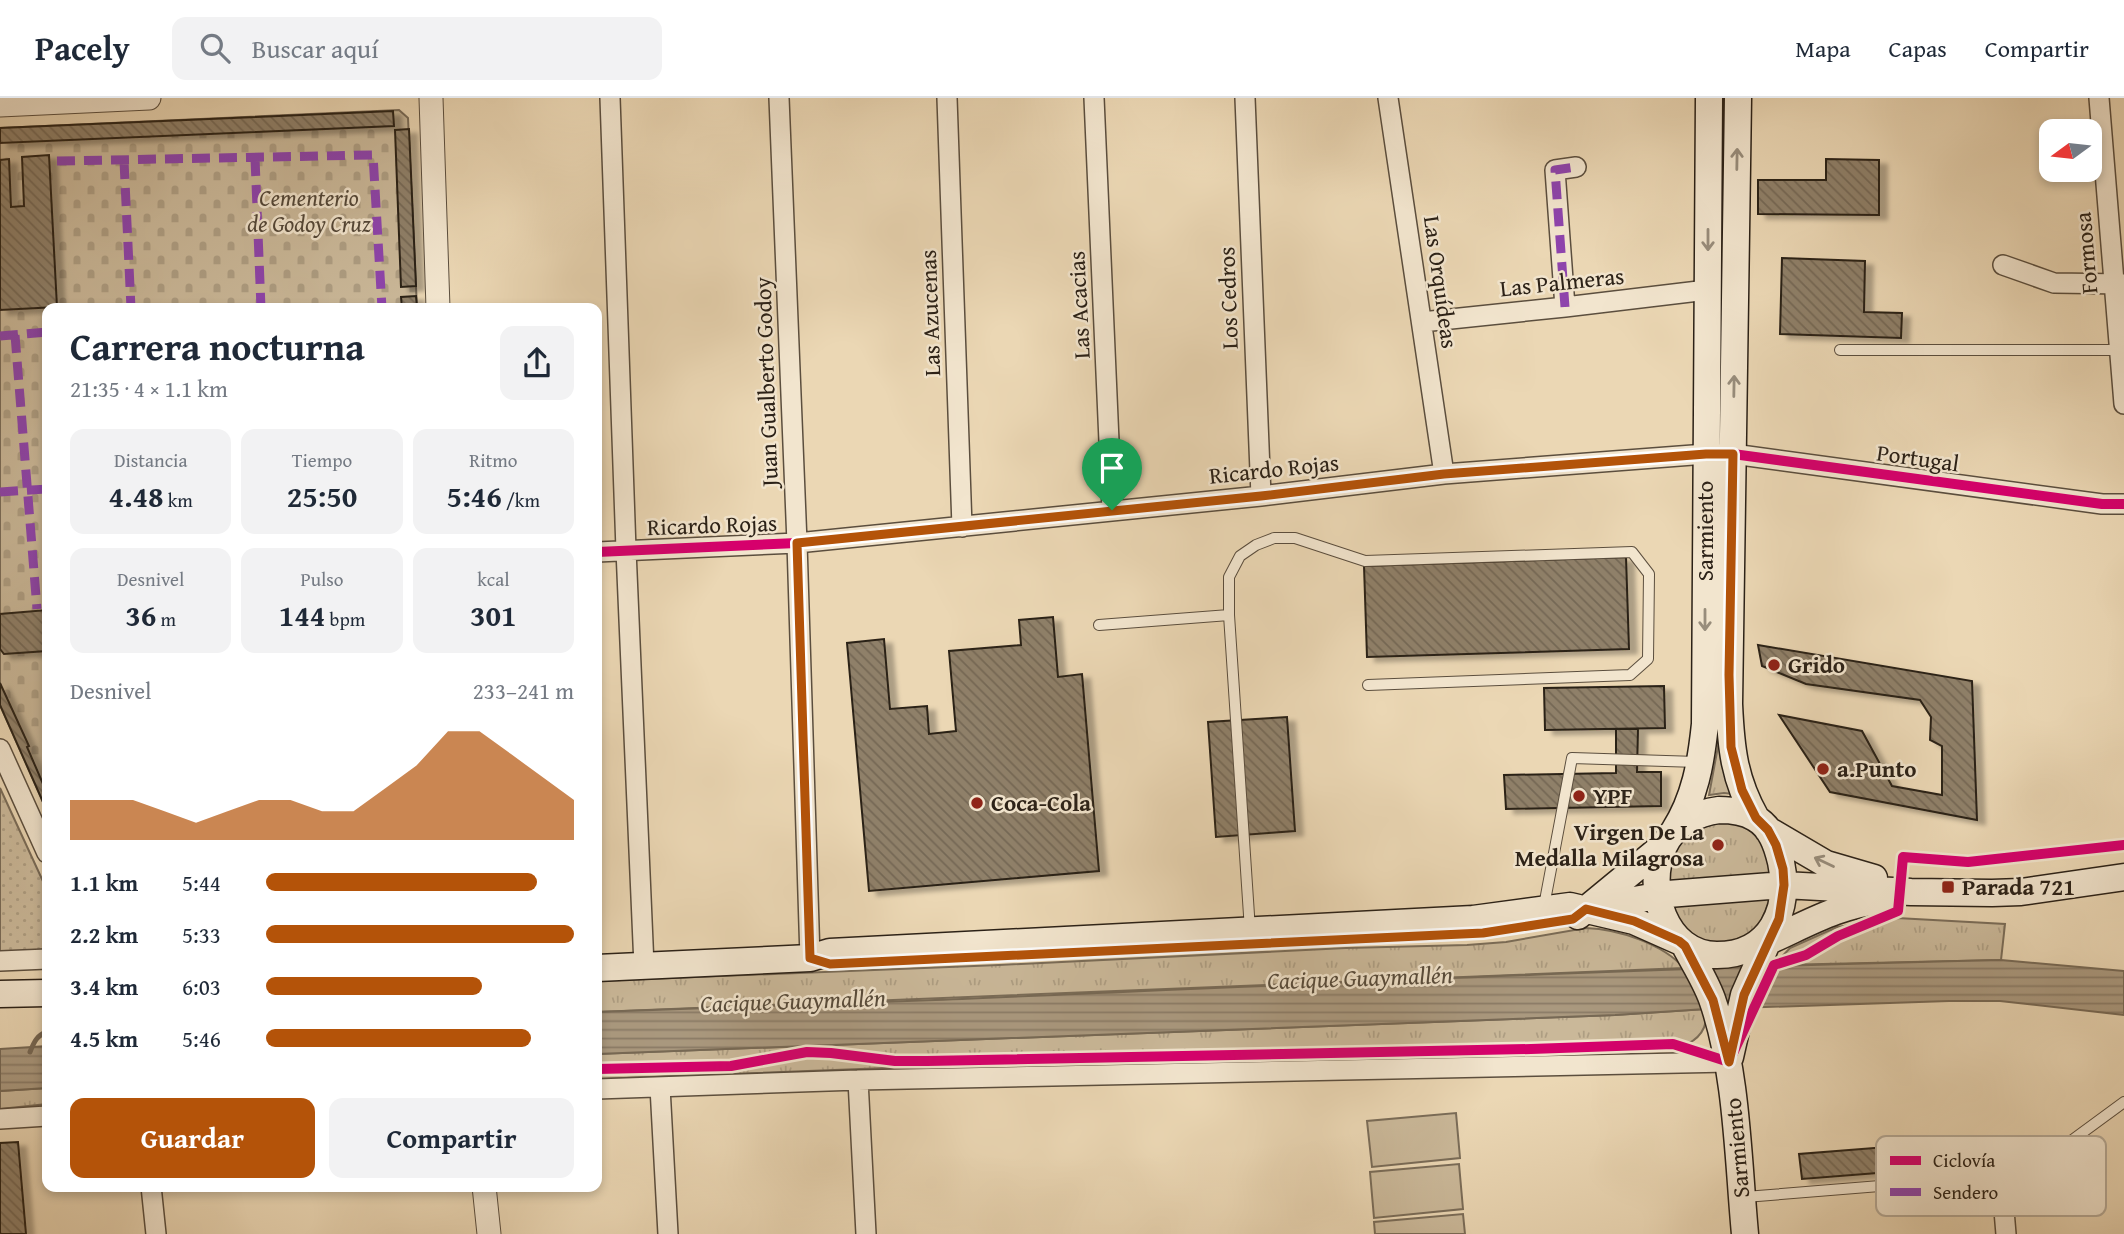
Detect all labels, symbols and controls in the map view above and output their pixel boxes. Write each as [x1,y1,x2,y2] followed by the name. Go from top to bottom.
[172,17,662,80] search box
[35,24,130,72] text: Pacely
[196,29,234,67] icon: search
[252,29,378,68] text: Buscar aquí
[1795,31,1851,66] text: Mapa
[1889,31,1947,66] text: Capas
[1985,31,2089,66] text: Compartir
[2039,119,2102,182] north arrow
[2039,119,2102,182] map controls
[1730,147,1744,170] one-way arrow
[247,181,371,240] park label: Cementerio de Godoy Cruz
[2065,211,2106,295] street label: Formosa
[1416,214,1467,350] street label: Las Orquídeas
[1701,228,1715,251] one-way arrow
[1209,246,1246,350] street label: Los Cedros
[911,249,948,377] street label: Las Azucenas
[1059,250,1098,360] street label: Las Acacias
[1498,259,1626,304] street label: Las Palmeras
[745,276,786,490] street label: Juan Gualberto Godoy
[70,318,365,374] text: Carrera nocturna
[500,326,574,400] button: share
[70,372,228,405] text: 21:35 · 4 × 1.1 km
[1727,375,1741,398] one-way arrow
[1875,435,1961,480] street label: Portugal
[1082,438,1142,510] pin
[1207,445,1340,492] street label: Ricardo Rojas
[114,446,187,474] text: Distancia
[292,446,352,474] text: Tiempo
[469,446,517,474] text: Ritmo
[1093,449,1131,487] icon: arrive
[108,474,164,518] text: 4.48
[287,474,357,518] text: 25:50
[447,474,502,518] text: 5:46
[1688,481,1721,581] street label: Sarmiento
[164,486,193,514] text: km
[502,486,540,514] text: /km
[646,506,778,543] street label: Ricardo Rojas
[117,565,184,593] text: Desnivel
[300,565,344,593] text: Pulso
[477,565,510,593] text: kcal
[125,593,156,637] text: 36
[279,593,325,637] text: 144
[470,593,517,637] text: 301
[156,605,176,633] text: m
[325,605,365,633] text: bpm
[1698,608,1712,631] one-way arrow
[1788,648,1845,681] place label: Grido
[1766,657,1782,673] marker: Grido
[70,674,151,707] text: Desnivel
[473,674,574,707] text: 233–241 m
[1837,752,1916,785] place label: a.Punto
[1815,761,1831,777] marker: a.Punto
[1593,779,1633,812] place label: YPF
[991,786,1091,819] place label: Coca-Cola
[1571,788,1587,804] marker: YPF
[969,795,985,811] marker: Coca-Cola
[1515,815,1704,874] place label: Virgen De La Medalla Milagrosa
[1710,837,1726,853] marker: Virgen De La Medalla Milagrosa
[1814,855,1835,869] one-way arrow
[70,866,138,899] text: 1.1 km
[182,866,221,899] text: 5:44
[1962,870,2075,903] place label: Parada 721
[1940,879,1956,895] marker: Parada 721
[70,918,138,951] text: 2.2 km
[182,918,221,951] text: 5:33
[1267,957,1453,998] water label: Cacique Guaymallén
[70,970,138,1003] text: 3.4 km
[182,970,221,1003] text: 6:03
[700,980,886,1021] water label: Cacique Guaymallén
[70,1022,138,1055] text: 4.5 km
[182,1022,221,1055] text: 5:46
[1716,1097,1757,1199] street label: Sarmiento
[70,1098,315,1178] button: Guardar
[329,1098,574,1178] button: Compartir
[1876,1136,2106,1216] legend
[1933,1146,1995,1174] text: Ciclovía
[1933,1178,1998,1206] text: Sendero

